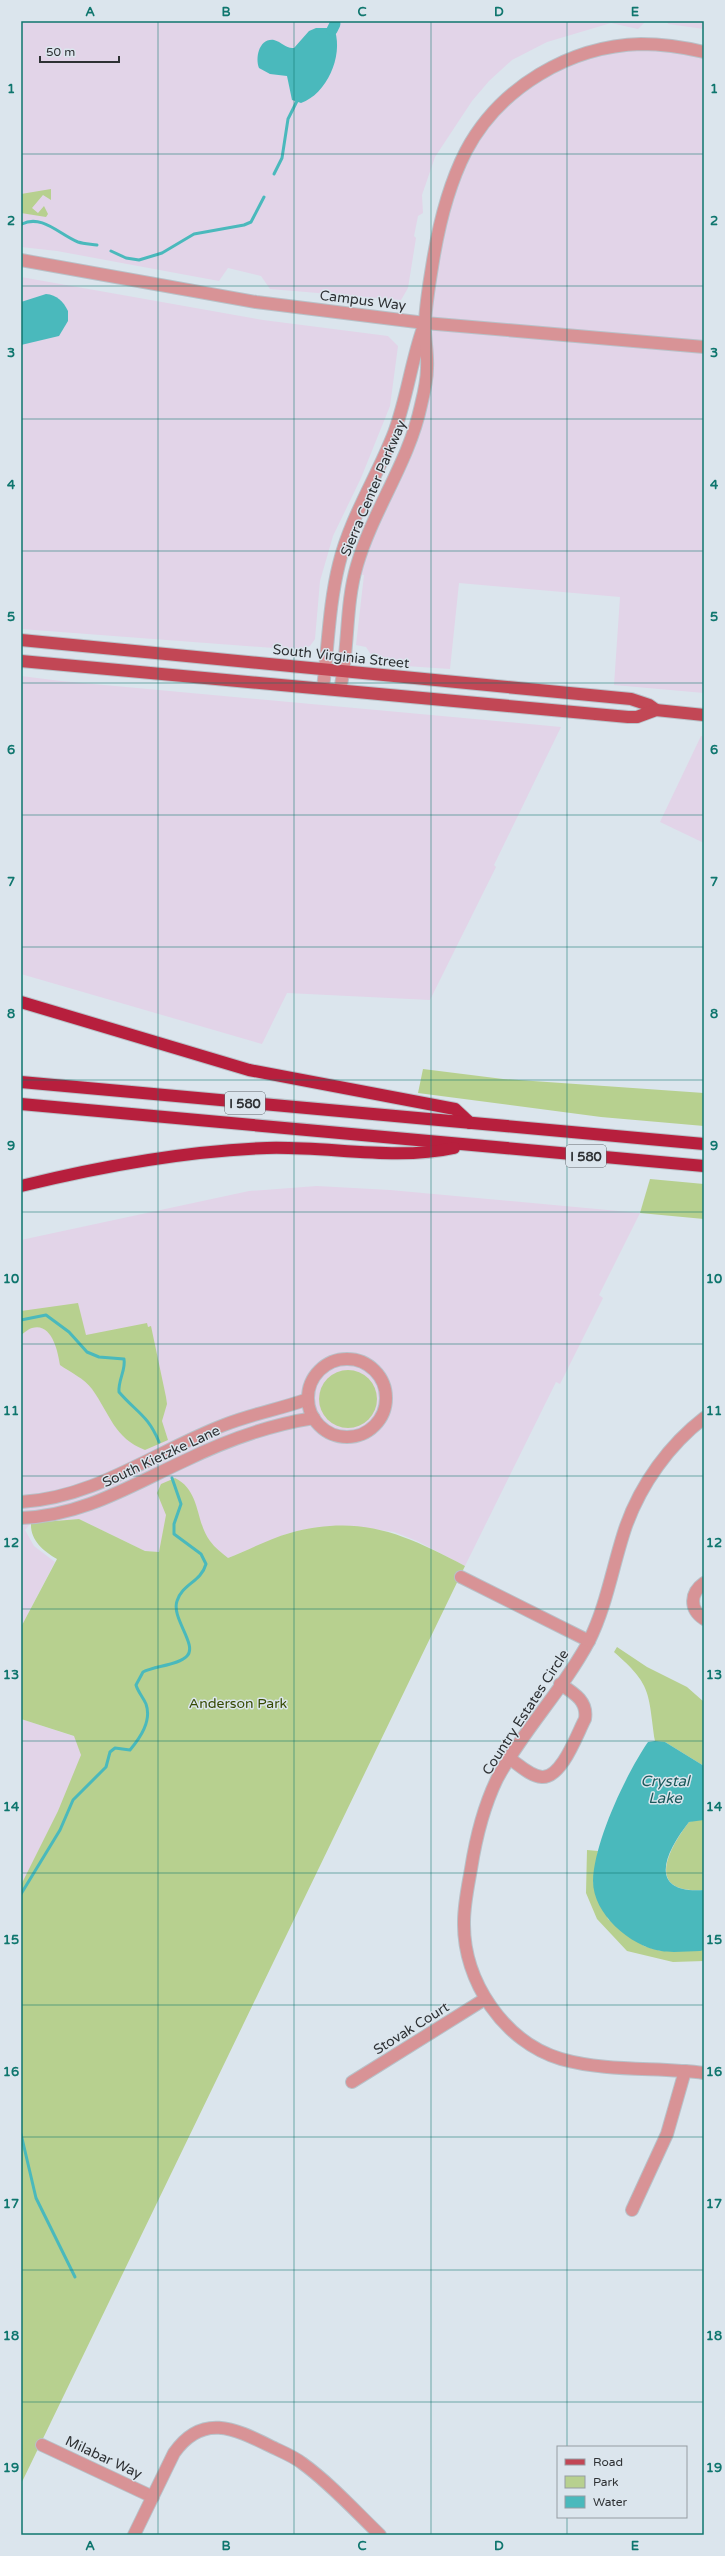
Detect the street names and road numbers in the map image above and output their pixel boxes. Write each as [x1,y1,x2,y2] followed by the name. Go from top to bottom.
[319,287,408,314] street label: Campus Way
[337,417,410,559] street label: Sierra Center Parkway
[272,641,411,672] street label: South Virginia Street
[225,1092,265,1114] road number: I 580
[566,1145,606,1167] road number: I 580
[100,1422,223,1491] street label: South Kietzke Lane
[479,1646,572,1778] street label: Country Estates Circle
[370,1998,453,2058] street label: Stovak Court
[63,2432,145,2483] street label: Milabar Way

